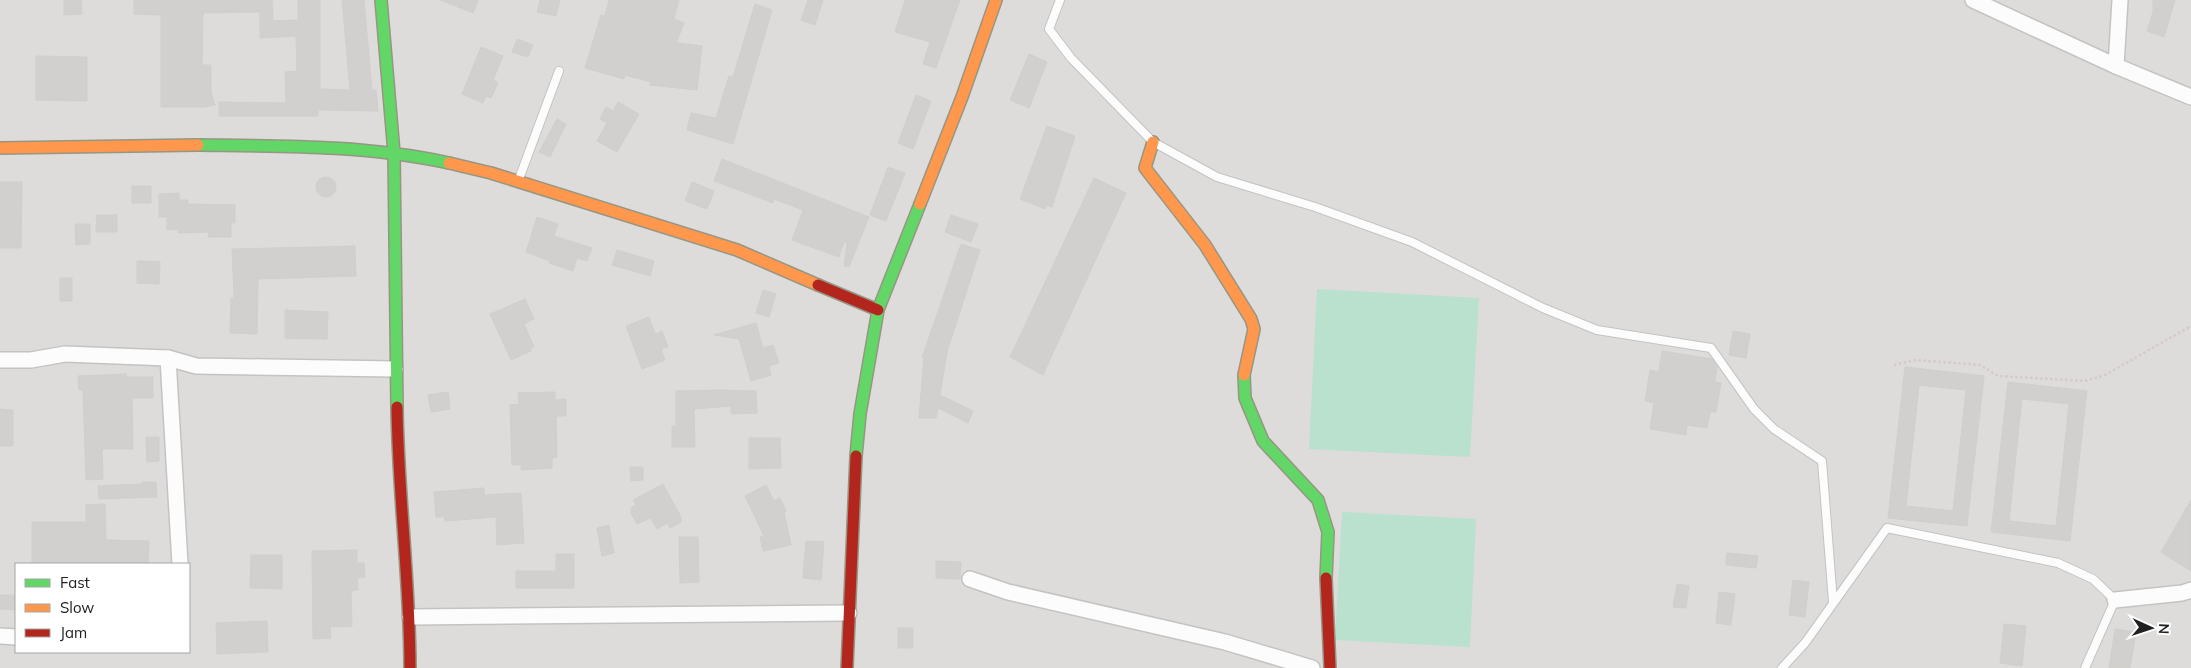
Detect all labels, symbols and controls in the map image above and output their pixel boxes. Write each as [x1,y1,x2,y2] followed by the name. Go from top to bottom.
[15,563,190,653] legend
[60,573,90,592] text: Fast
[60,598,94,617] text: Slow
[2126,603,2176,653] north arrow
[60,623,87,642] text: Jam
[2155,623,2173,634] text: N

